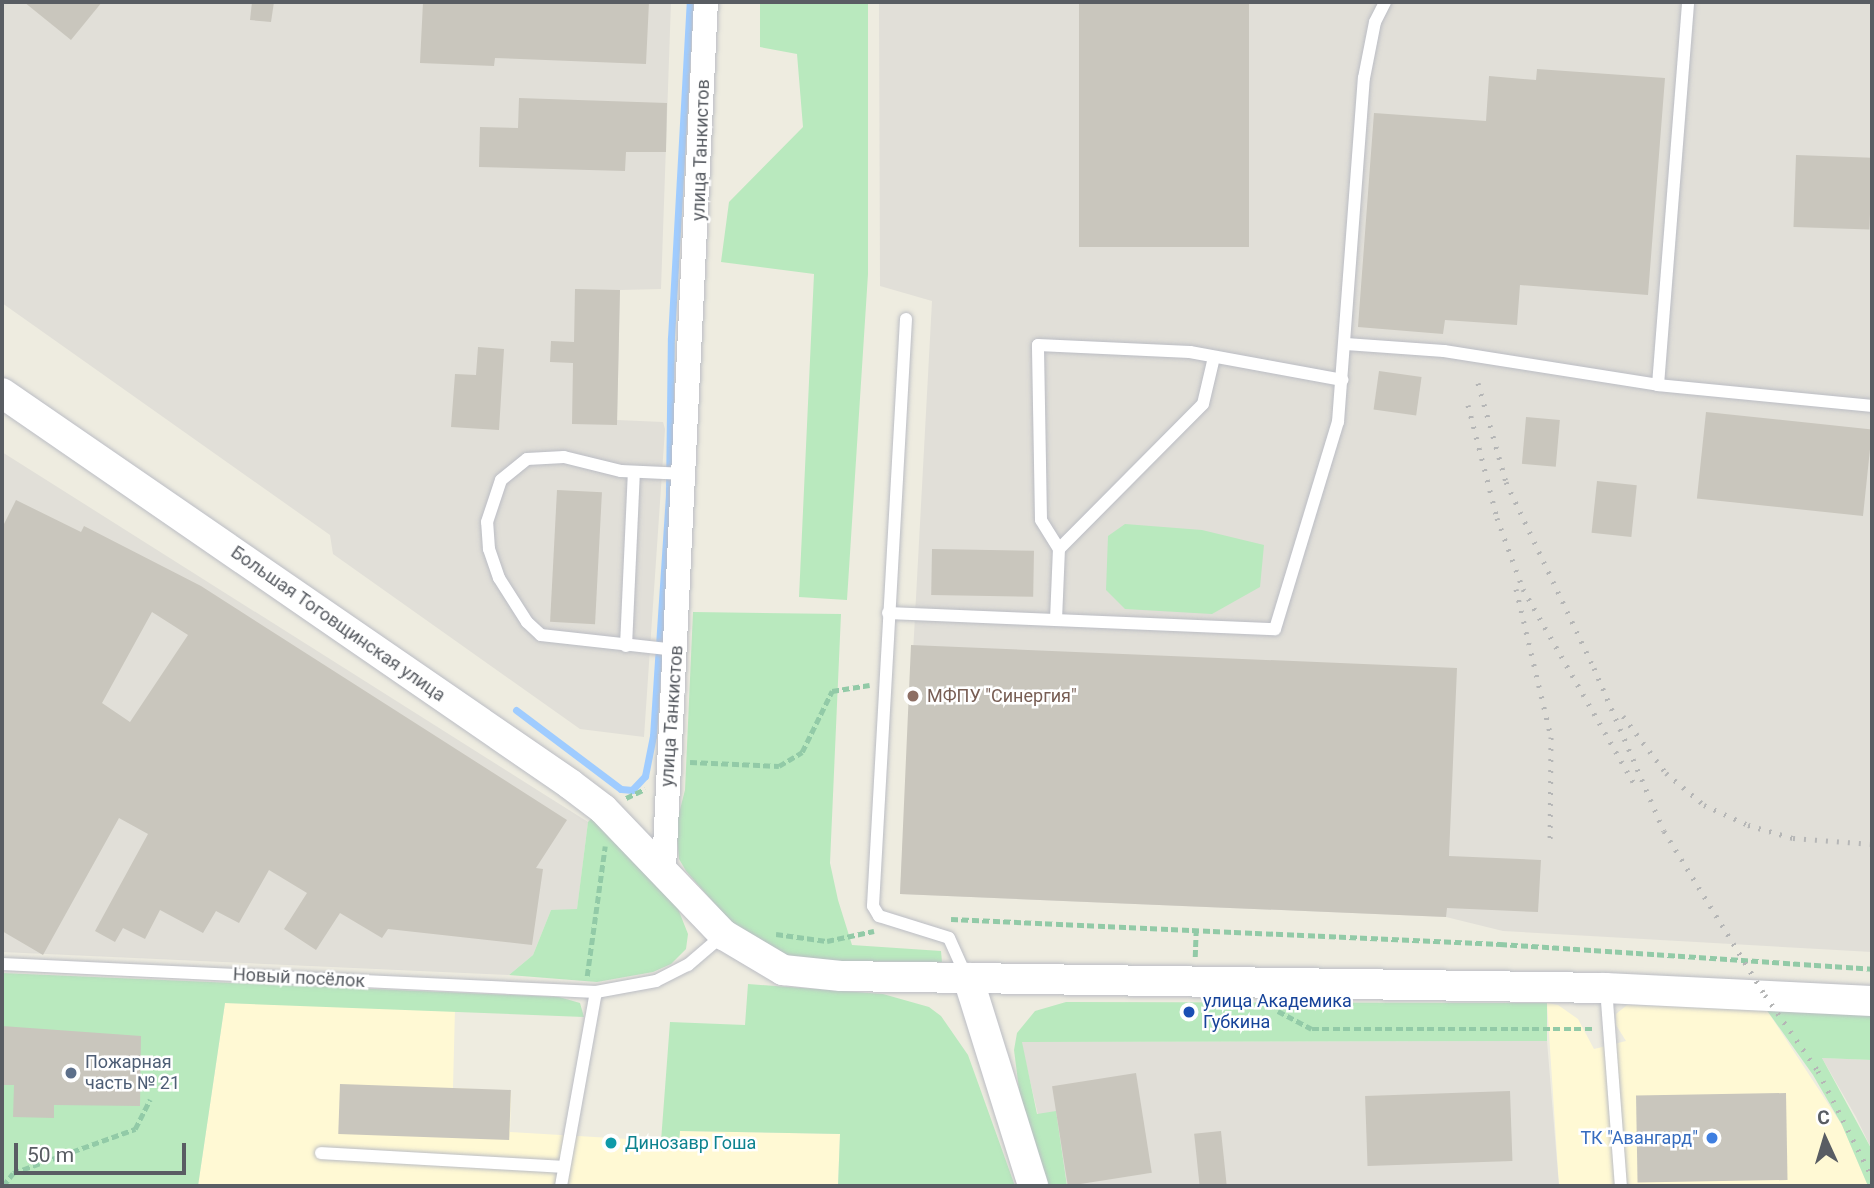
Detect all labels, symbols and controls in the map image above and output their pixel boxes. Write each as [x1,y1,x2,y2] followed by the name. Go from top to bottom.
[688,79,714,221] street label: улица Танкистов
[227,542,449,706] street label: Большая Тоговщинская улица
[656,644,688,788] street label: улица Танкистов
[927,685,1077,707] place label: МФПУ "Синергия"
[905,688,921,704] marker: МФПУ "Синергия"
[232,964,366,992] street label: Новый посёлок
[1203,991,1352,1034] place label: улица Академика Губкина
[1181,1004,1197,1020] marker: улица Академика Губкина
[85,1052,180,1094] place label: Пожарная часть № 21
[63,1065,79,1081] marker: Пожарная часть № 21
[1790,1104,1860,1174] north arrow
[1816,1106,1831,1129] text: С
[1580,1127,1698,1149] place label: ТК "Авангард"
[18,1128,189,1172] scale bar
[1704,1130,1720,1146] marker: ТК "Авангард"
[625,1132,756,1154] place label: Динозавр Гоша
[603,1135,619,1151] marker: Динозавр Гоша
[27,1143,74,1167] text: 50 m

